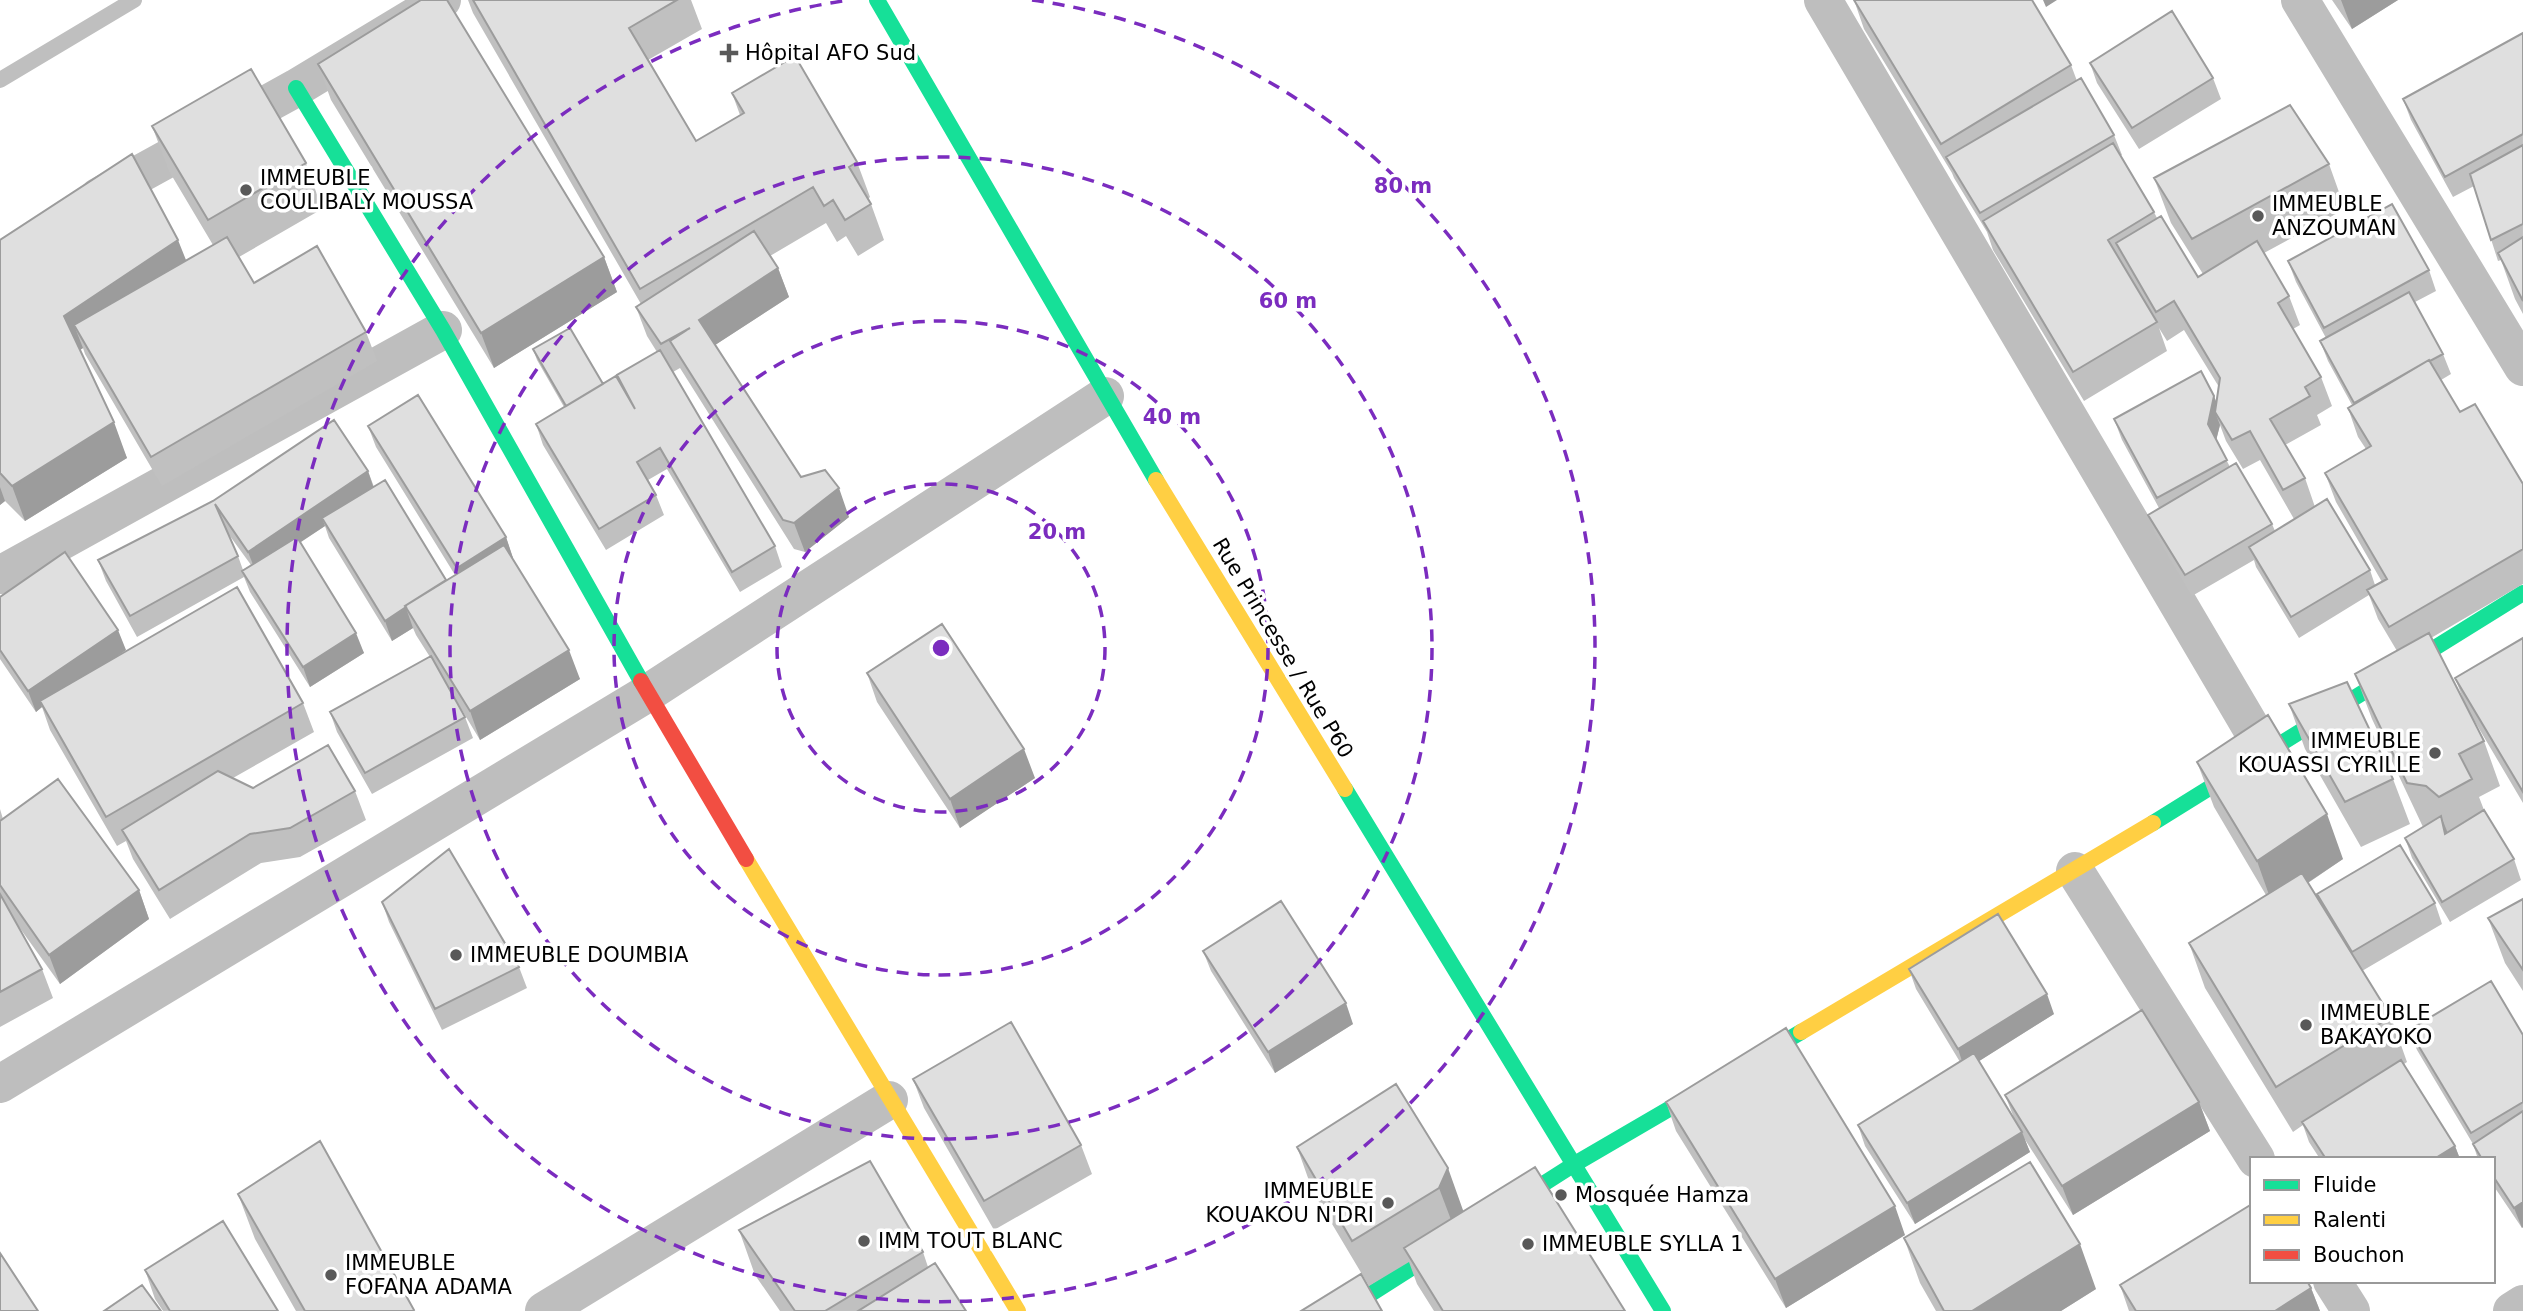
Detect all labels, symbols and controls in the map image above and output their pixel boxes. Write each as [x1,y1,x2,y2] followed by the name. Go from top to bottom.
[745,41,916,65] place label: Hôpital AFO Sud
[719,43,739,63] marker: Hôpital AFO Sud
[260,166,474,214] place label: IMMEUBLE COULIBALY MOUSSA
[1374,174,1432,198] text: 80 m
[238,182,254,198] marker: IMMEUBLE COULIBALY MOUSSA
[2272,192,2397,240] place label: IMMEUBLE ANZOUMAN
[2250,208,2266,224] marker: IMMEUBLE ANZOUMAN
[1259,289,1317,313] text: 60 m
[1143,405,1201,429] text: 40 m
[1028,520,1086,544] text: 20 m
[1208,534,1358,762] street label: Rue Princesse / Rue P60
[929,636,953,660] centre of rings
[2238,729,2421,777] place label: IMMEUBLE KOUASSI CYRILLE
[2427,745,2443,761] marker: IMMEUBLE KOUASSI CYRILLE
[470,943,689,967] place label: IMMEUBLE DOUMBIA
[448,947,464,963] marker: IMMEUBLE DOUMBIA
[2320,1001,2432,1049] place label: IMMEUBLE BAKAYOKO
[2298,1017,2314,1033] marker: IMMEUBLE BAKAYOKO
[2250,1157,2495,1283] legend
[2313,1173,2376,1197] text: Fluide
[1205,1179,1374,1227] place label: IMMEUBLE KOUAKOU N'DRI
[1575,1183,1749,1207] place label: Mosquée Hamza
[1553,1187,1569,1203] marker: Mosquée Hamza
[1380,1195,1396,1211] marker: IMMEUBLE KOUAKOU N'DRI
[2313,1208,2386,1232] text: Ralenti
[878,1229,1063,1253] place label: IMM TOUT BLANC
[1542,1232,1744,1256] place label: IMMEUBLE SYLLA 1
[856,1233,872,1249] marker: IMM TOUT BLANC
[1520,1236,1536,1252] marker: IMMEUBLE SYLLA 1
[2313,1243,2405,1267] text: Bouchon
[345,1251,513,1299] place label: IMMEUBLE FOFANA ADAMA
[323,1267,339,1283] marker: IMMEUBLE FOFANA ADAMA

